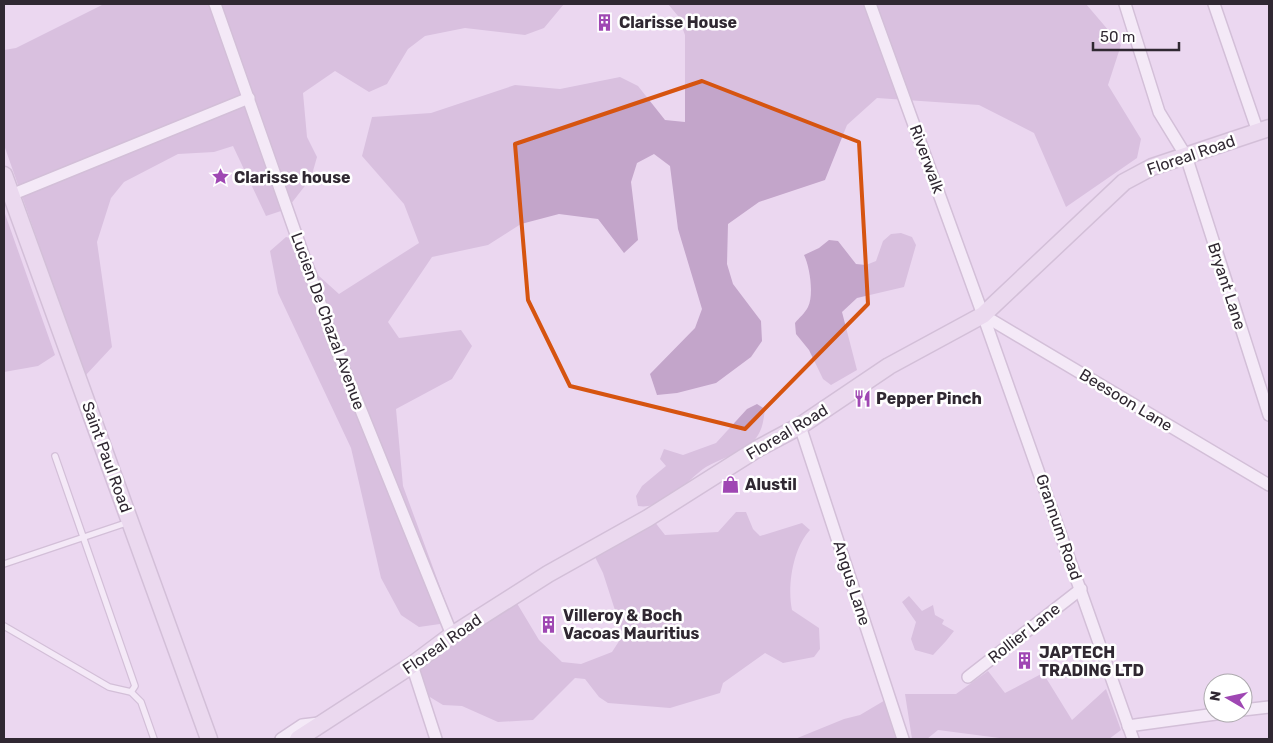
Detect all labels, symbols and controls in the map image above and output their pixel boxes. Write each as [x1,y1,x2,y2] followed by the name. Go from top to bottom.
[595,12,615,32] building icon: Clarisse House
[619,13,737,32] place label: Clarisse House
[1093,20,1179,52] scale bar
[1100,28,1135,46] text: 50 m
[906,122,948,197] street label: Riverwalk
[1144,131,1238,179] street label: Floreal Road
[210,167,230,187] place icon: Clarisse house
[234,168,350,187] place label: Clarisse house
[287,230,369,412] street label: Lucien De Chazal Avenue
[1204,240,1250,332] street label: Bryant Lane
[1076,365,1176,435] street label: Beesoon Lane
[852,388,872,408] restaurant icon: Pepper Pinch
[876,389,982,408] place label: Pepper Pinch
[78,399,136,515] street label: Saint Paul Road
[743,400,831,464] street label: Floreal Road
[1032,472,1086,582] street label: Grannum Road
[721,474,741,494] shop icon: Alustil
[745,475,797,494] place label: Alustil
[829,538,875,628] street label: Angus Lane
[984,599,1064,667] street label: Rollier Lane
[563,606,700,643] place label: Villeroy & Boch Vacoas Mauritius
[399,610,485,678] street label: Floreal Road
[539,614,559,634] building icon: Villeroy & Boch Vacoas Mauritius
[1039,643,1144,680] place label: JAPTECH TRADING LTD
[1015,651,1035,671] building icon: JAPTECH TRADING LTD
[1203,673,1253,723] north arrow
[1206,690,1225,702] text: N

